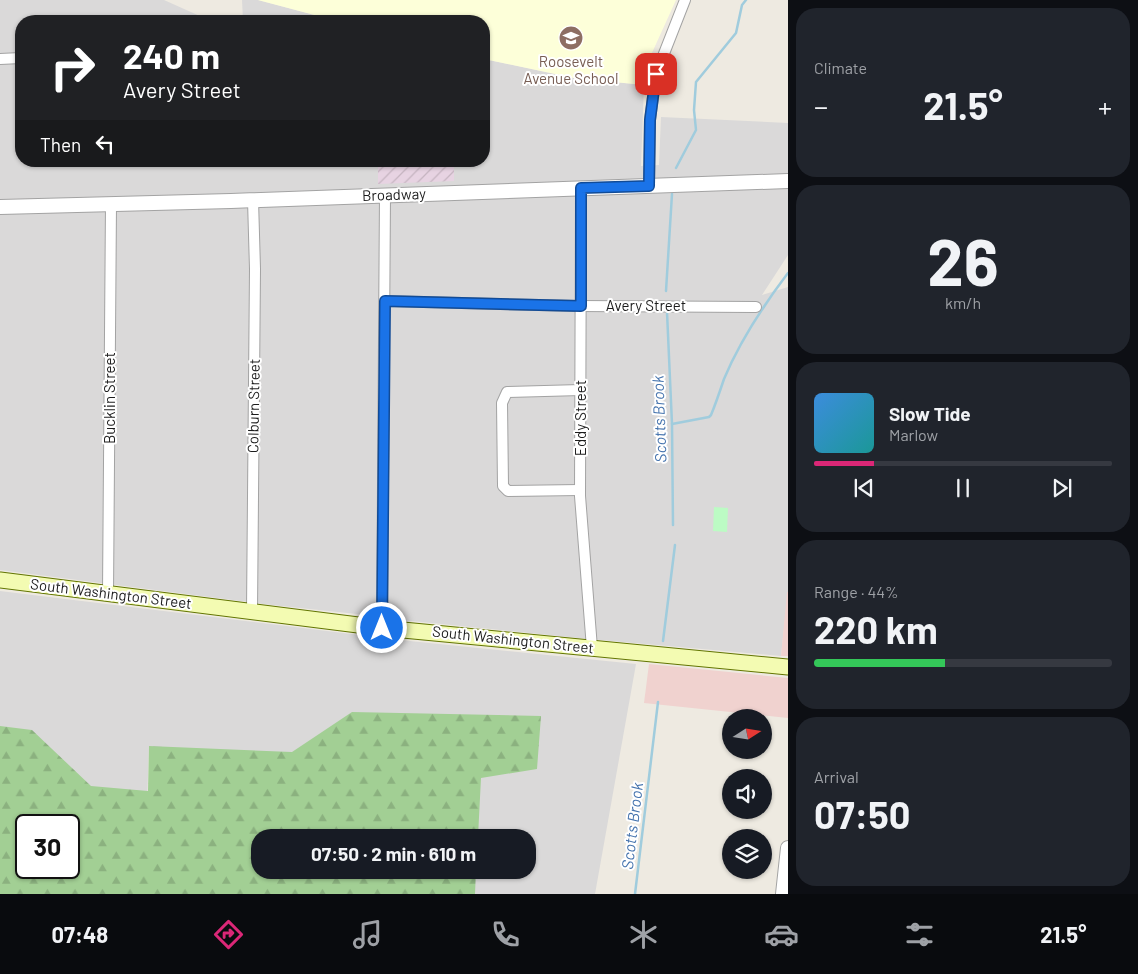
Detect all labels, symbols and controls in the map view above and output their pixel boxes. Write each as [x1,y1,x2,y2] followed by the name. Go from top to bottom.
[558,25,584,51] school or university icon: Roosevelt Avenue School
[123,34,220,76] text: 240 m
[40,35,105,100] icon: right
[523,52,619,87] place label: Roosevelt Avenue School
[635,53,677,95] pin
[814,58,867,77] text: Climate
[642,60,670,88] icon: arrive
[123,76,241,102] text: Avery Street
[923,82,1003,128] text: 21.5°
[814,89,828,123] text: −
[1098,89,1112,123] text: +
[91,130,119,158] icon: left
[40,133,81,156] text: Then
[362,184,426,204] street label: Broadway
[927,221,999,299] text: 26
[945,293,981,312] text: km/h
[606,296,686,314] street label: Avery Street
[100,352,118,444] street label: Bucklin Street
[243,359,263,453] street label: Colburn Street
[647,375,670,463] water label: Scotts Brook
[571,380,589,456] street label: Eddy Street
[889,402,971,425] text: Slow Tide
[889,425,938,444] text: Marlow
[850,474,878,502] icon: previous
[949,474,977,502] icon: pause
[1048,474,1076,502] icon: next
[29,574,193,612] street label: South Washington Street
[814,582,899,601] text: Range · 44%
[355,601,407,653] position arrow
[814,606,938,652] text: 220 km
[431,622,595,656] street label: South Washington Street
[722,709,772,759] north arrow
[722,709,772,879] map controls
[814,767,859,786] text: Arrival
[722,769,772,819] button: sound
[617,781,646,870] water label: Scotts Brook
[814,791,910,837] text: 07:50
[15,814,80,879] speed limit sign: 30
[722,829,772,879] button: layers
[311,842,476,865] text: 07:50 · 2 min · 610 m
[211,917,246,952] icon: directions
[350,917,385,952] icon: music
[488,917,523,952] icon: phone
[626,917,661,952] icon: climate
[764,917,799,952] icon: car
[902,917,937,952] icon: filters
[52,921,108,947] text: 07:48
[1040,921,1086,947] text: 21.5°

